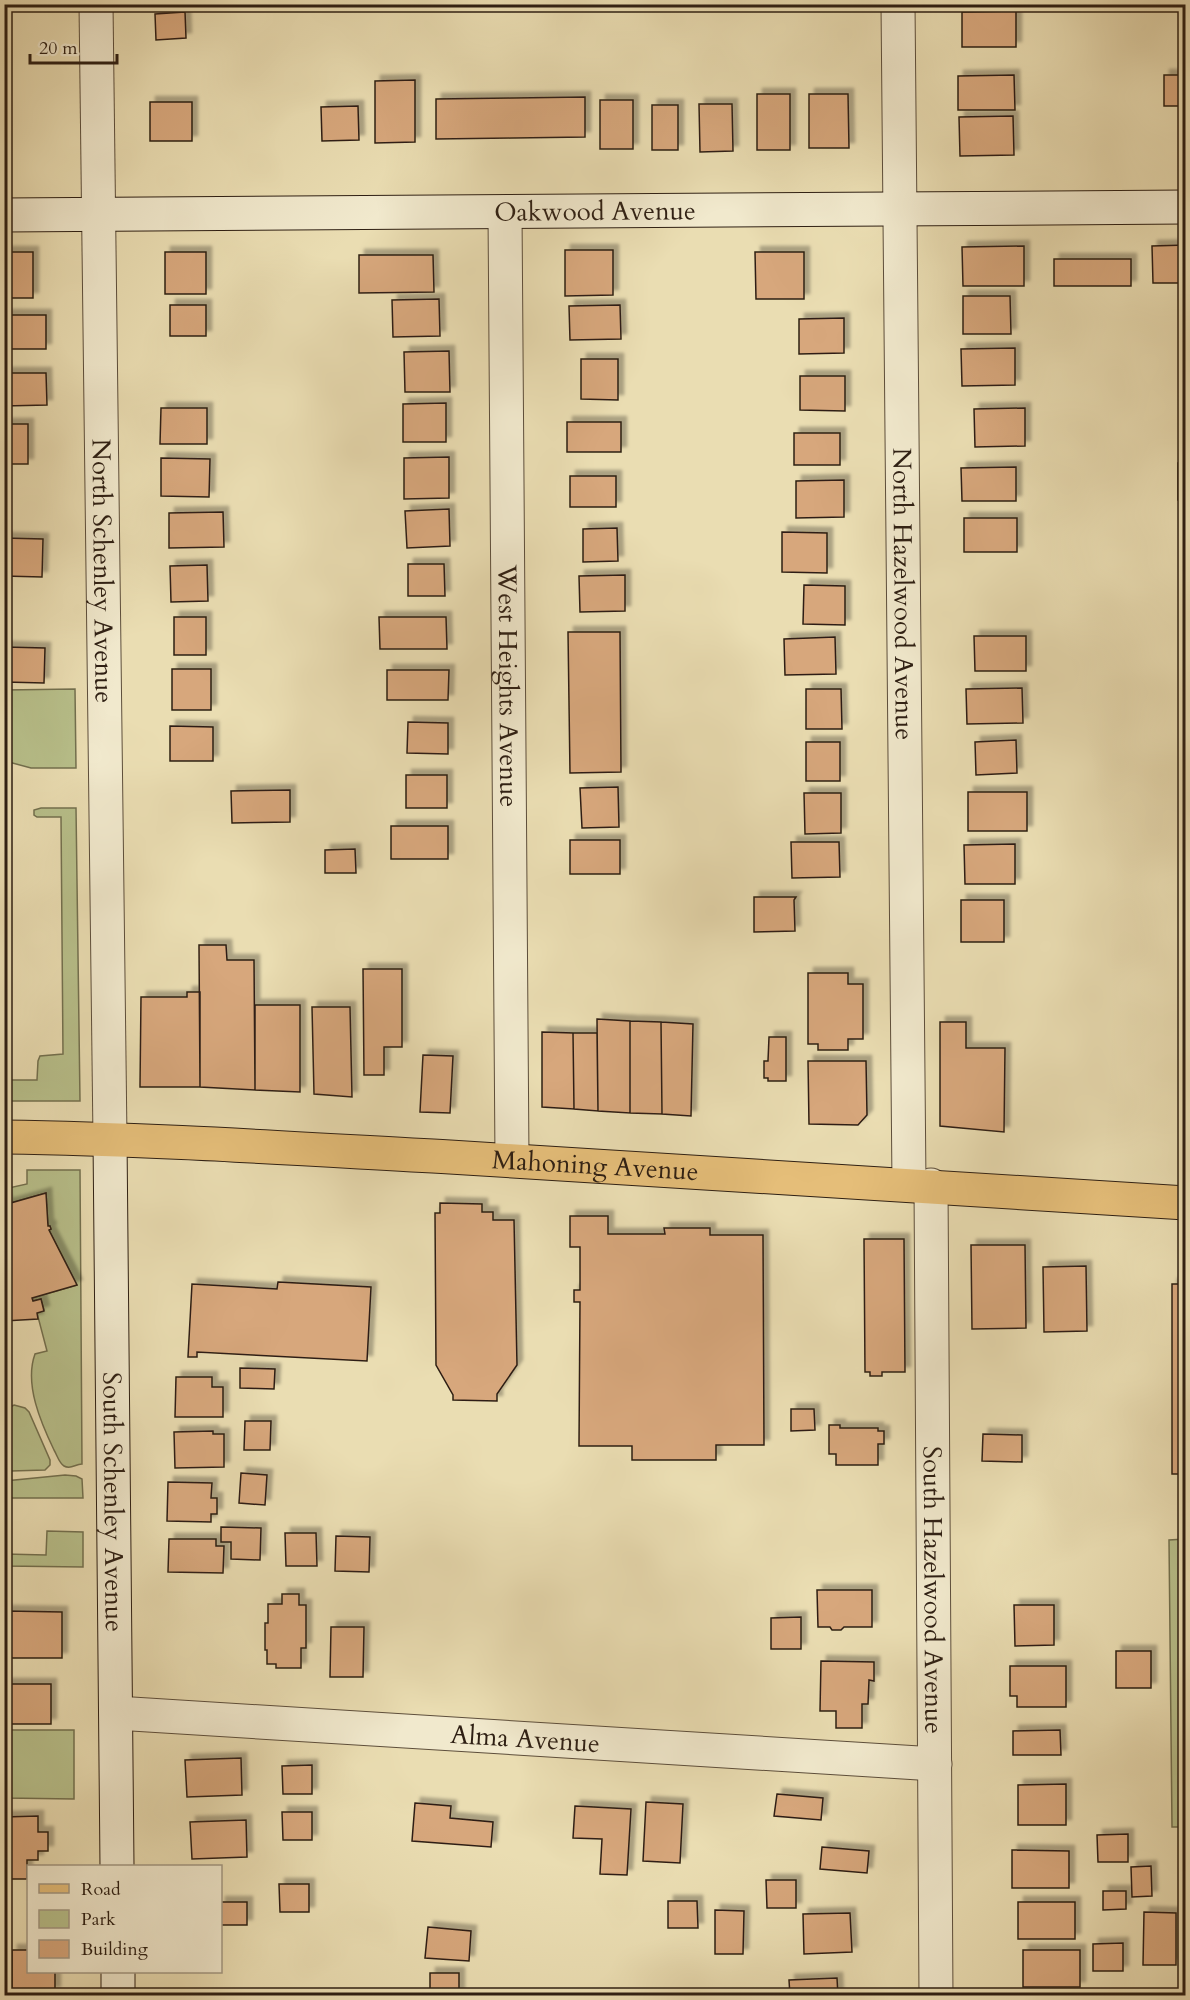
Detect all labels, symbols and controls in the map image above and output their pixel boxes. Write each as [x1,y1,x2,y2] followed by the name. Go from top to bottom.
[30,27,117,65] scale bar
[39,36,78,61] text: 20 m
[494,193,696,229] street label: Oakwood Avenue
[84,439,122,703] street label: North Schenley Avenue
[885,448,922,740] street label: North Hazelwood Avenue
[490,564,527,807] street label: West Heights Avenue
[491,1142,700,1189] street label: Mahoning Avenue
[95,1372,132,1632] street label: South Schenley Avenue
[915,1446,952,1734] street label: South Hazelwood Avenue
[449,1716,601,1761] street label: Alma Avenue
[27,1865,222,1973] legend
[81,1877,121,1902] text: Road
[81,1907,116,1932] text: Park
[81,1937,149,1962] text: Building

